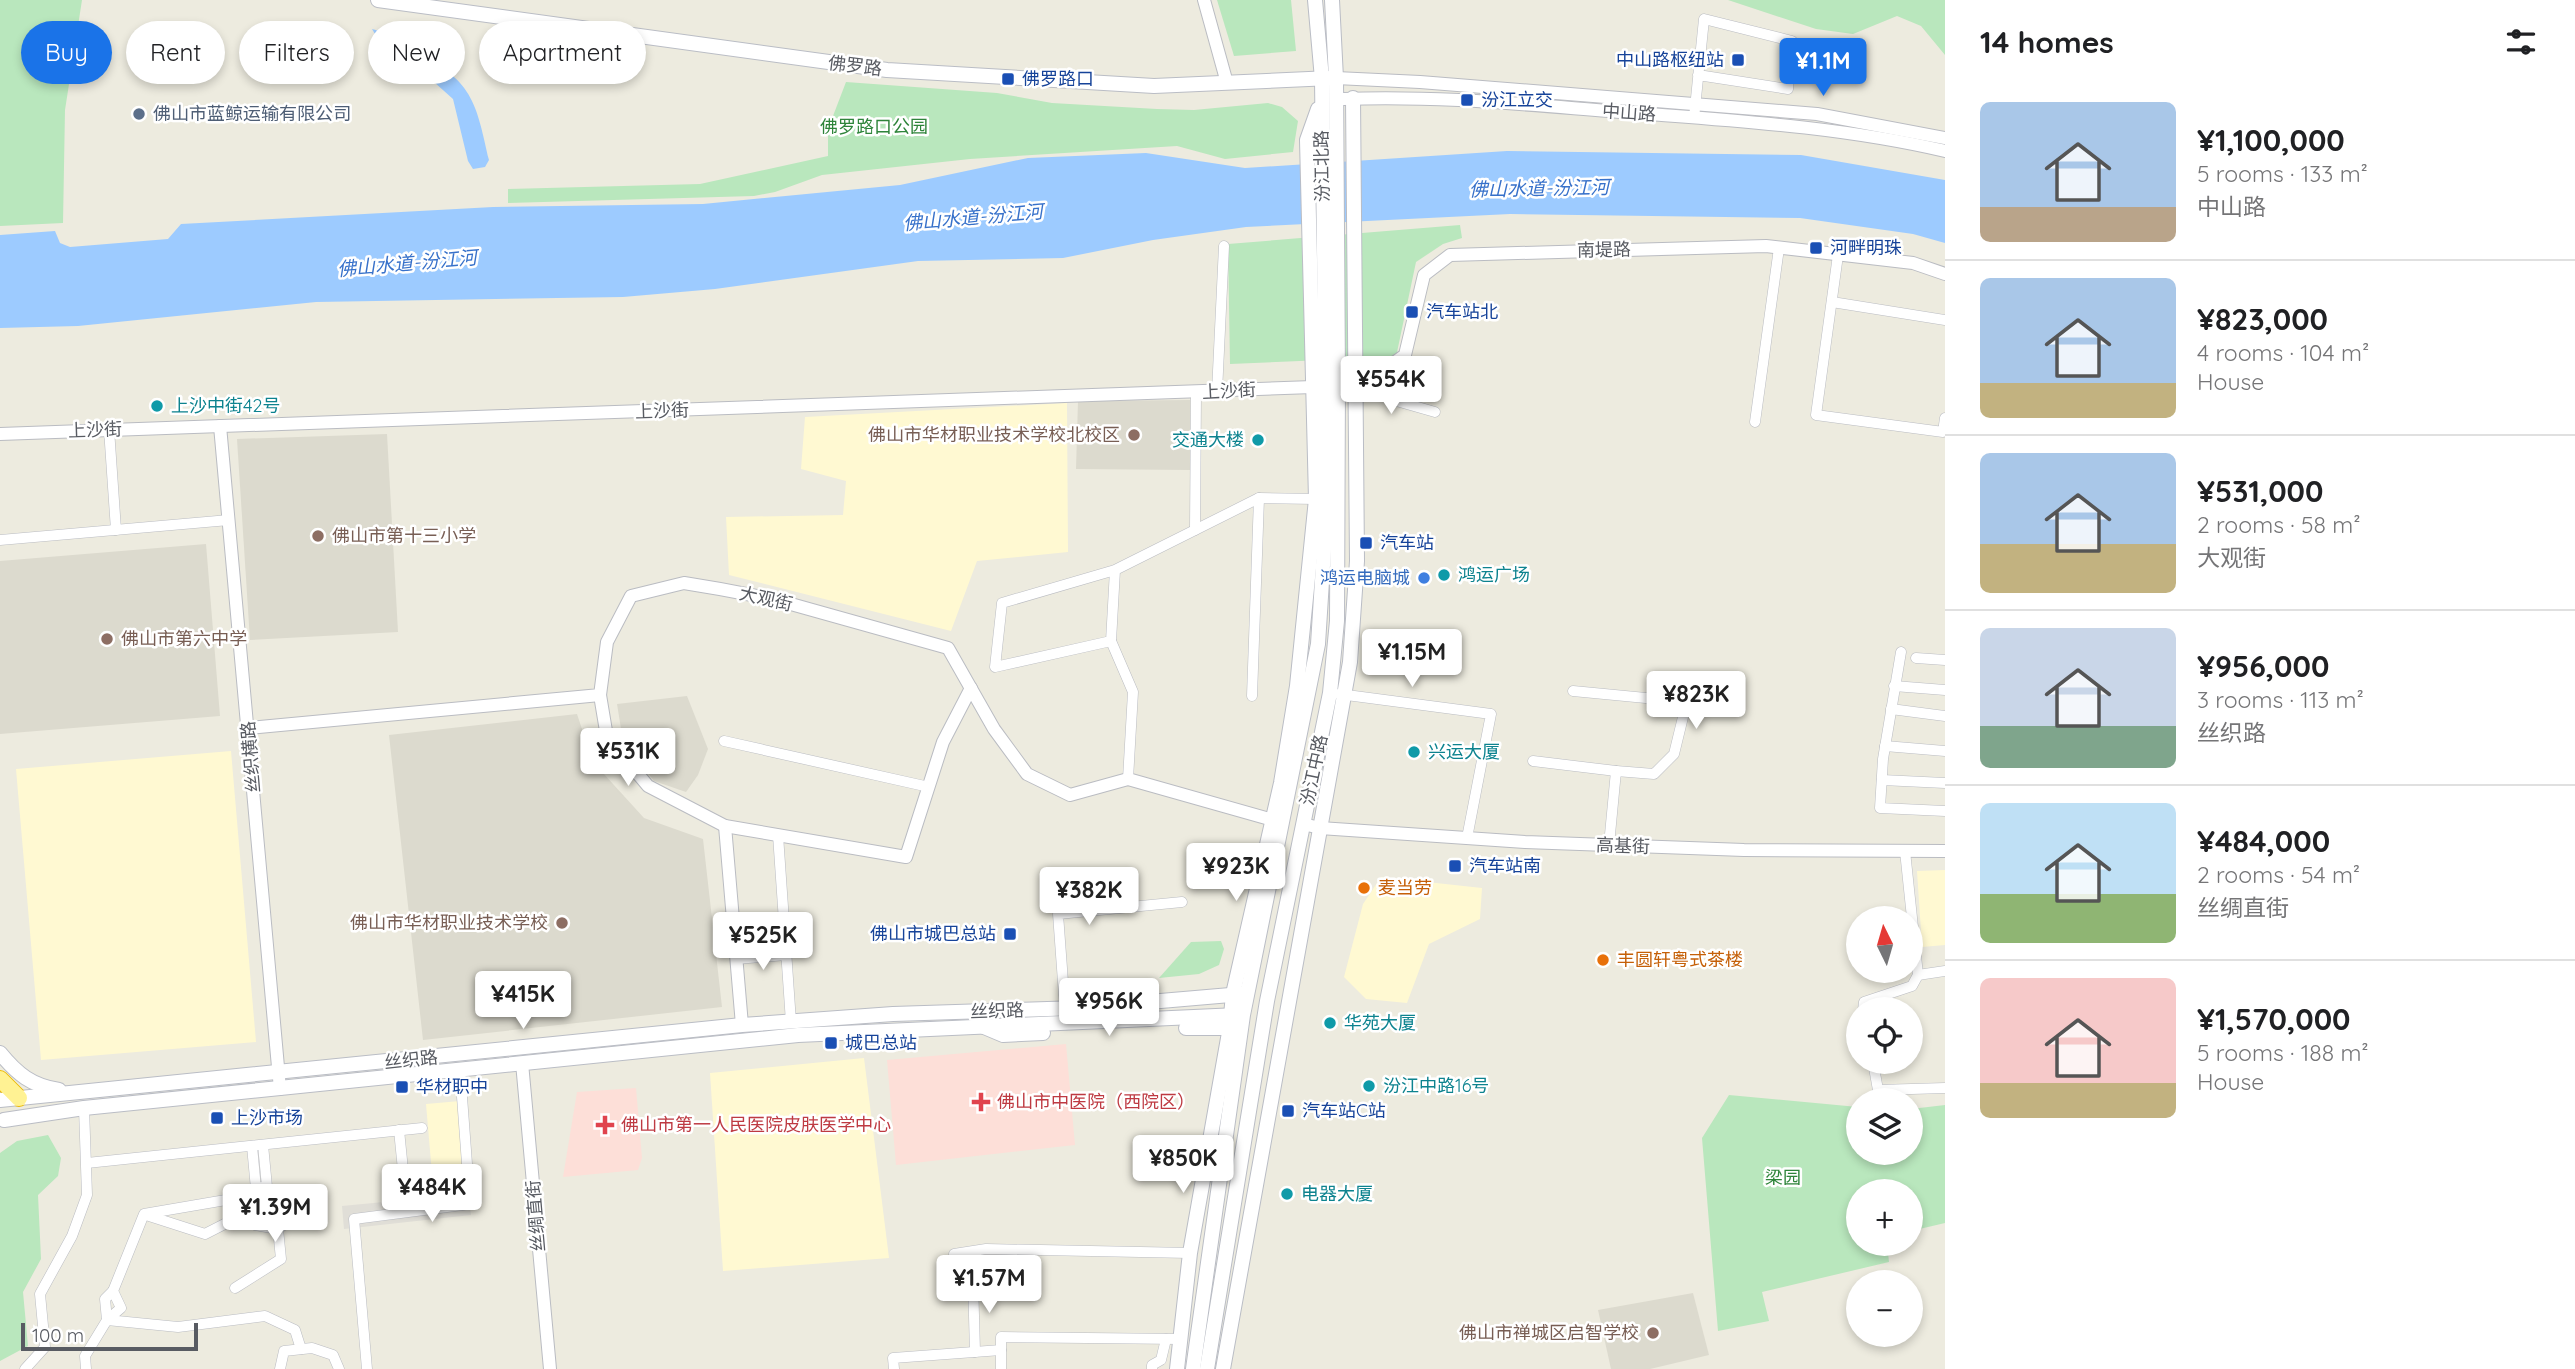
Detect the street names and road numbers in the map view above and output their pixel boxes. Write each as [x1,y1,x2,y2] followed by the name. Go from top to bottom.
[827,51,883,80] street label: 佛罗路
[1601,99,1657,126] street label: 中山路
[1309,130,1334,202] street label: 汾江北路
[1577,238,1631,261] street label: 南堤路
[1201,378,1257,403] street label: 上沙街
[635,398,689,423] street label: 上沙街
[68,417,122,442] street label: 上沙街
[737,581,795,616] street label: 大观街
[236,720,265,794] street label: 丝织横路
[1295,732,1332,808] street label: 汾江中路
[1596,833,1650,858] street label: 高基街
[970,998,1024,1023] street label: 丝织路
[383,1045,439,1074] street label: 丝织路
[521,1179,550,1253] street label: 丝绸直街

